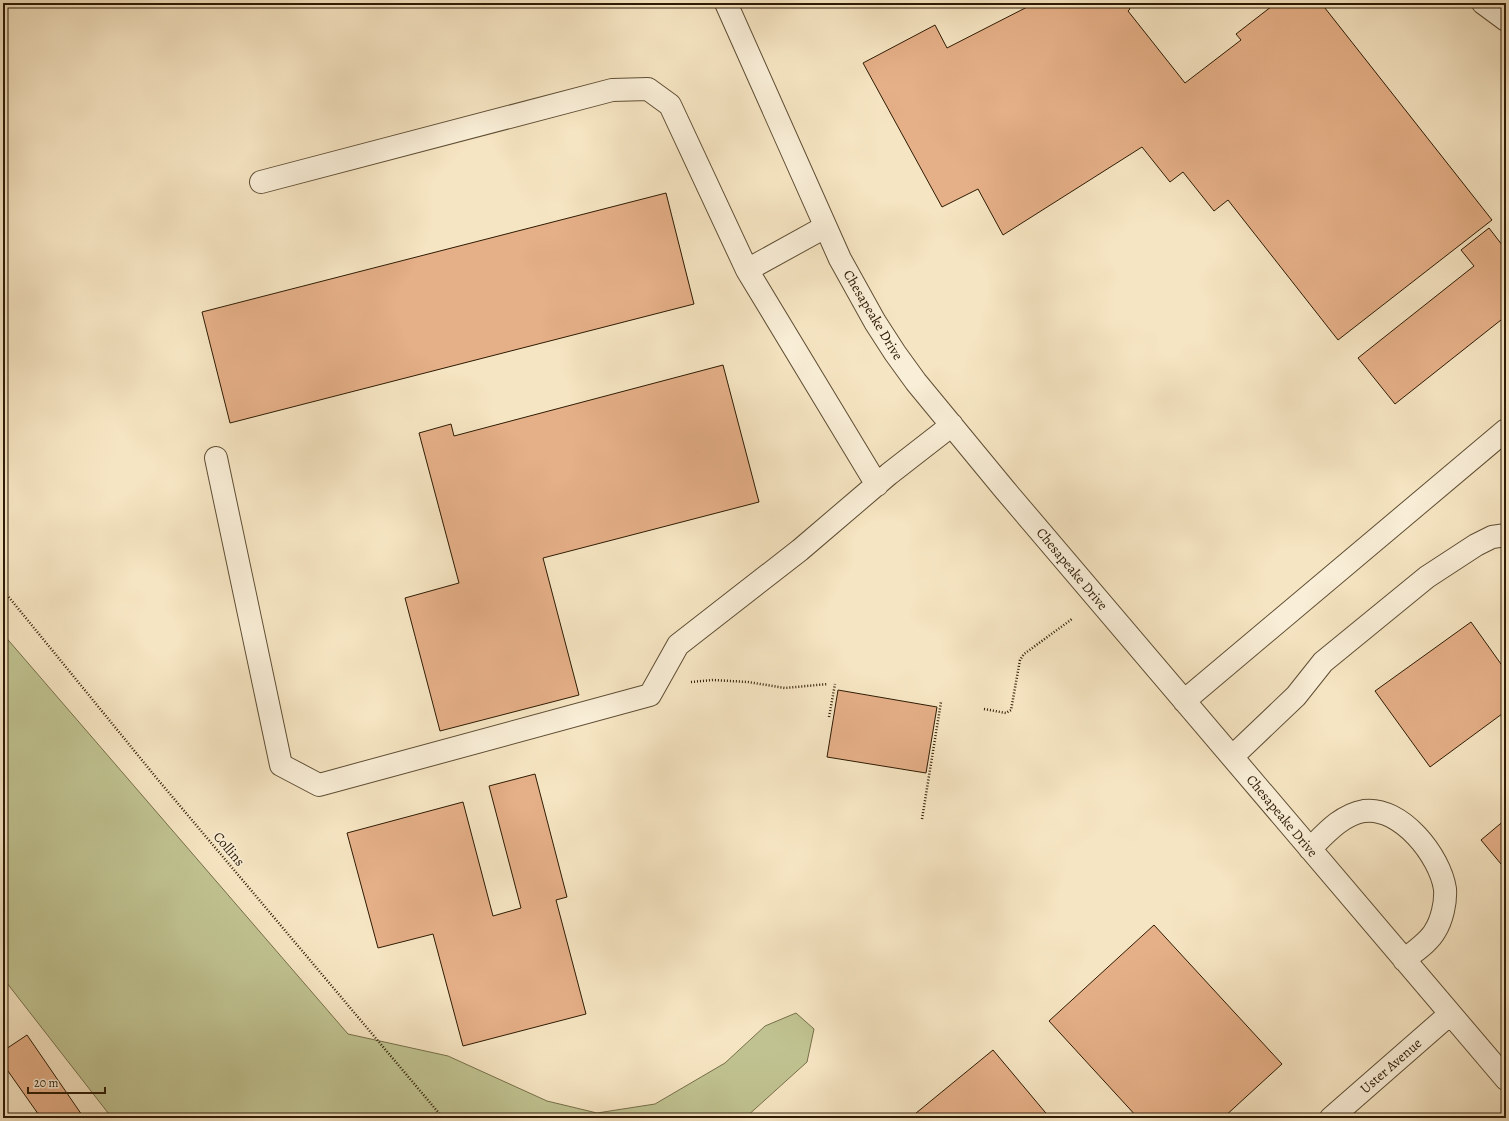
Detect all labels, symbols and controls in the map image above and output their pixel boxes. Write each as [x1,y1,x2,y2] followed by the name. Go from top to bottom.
[839,266,907,364] street label: Chesapeake Drive
[1032,524,1112,614] street label: Chesapeake Drive
[1242,771,1322,861] street label: Chesapeake Drive
[209,828,249,870] street label: Collins
[1356,1034,1426,1098] street label: Uster Avenue
[28,1069,105,1095] scale bar
[34,1075,58,1091] text: 20 m

